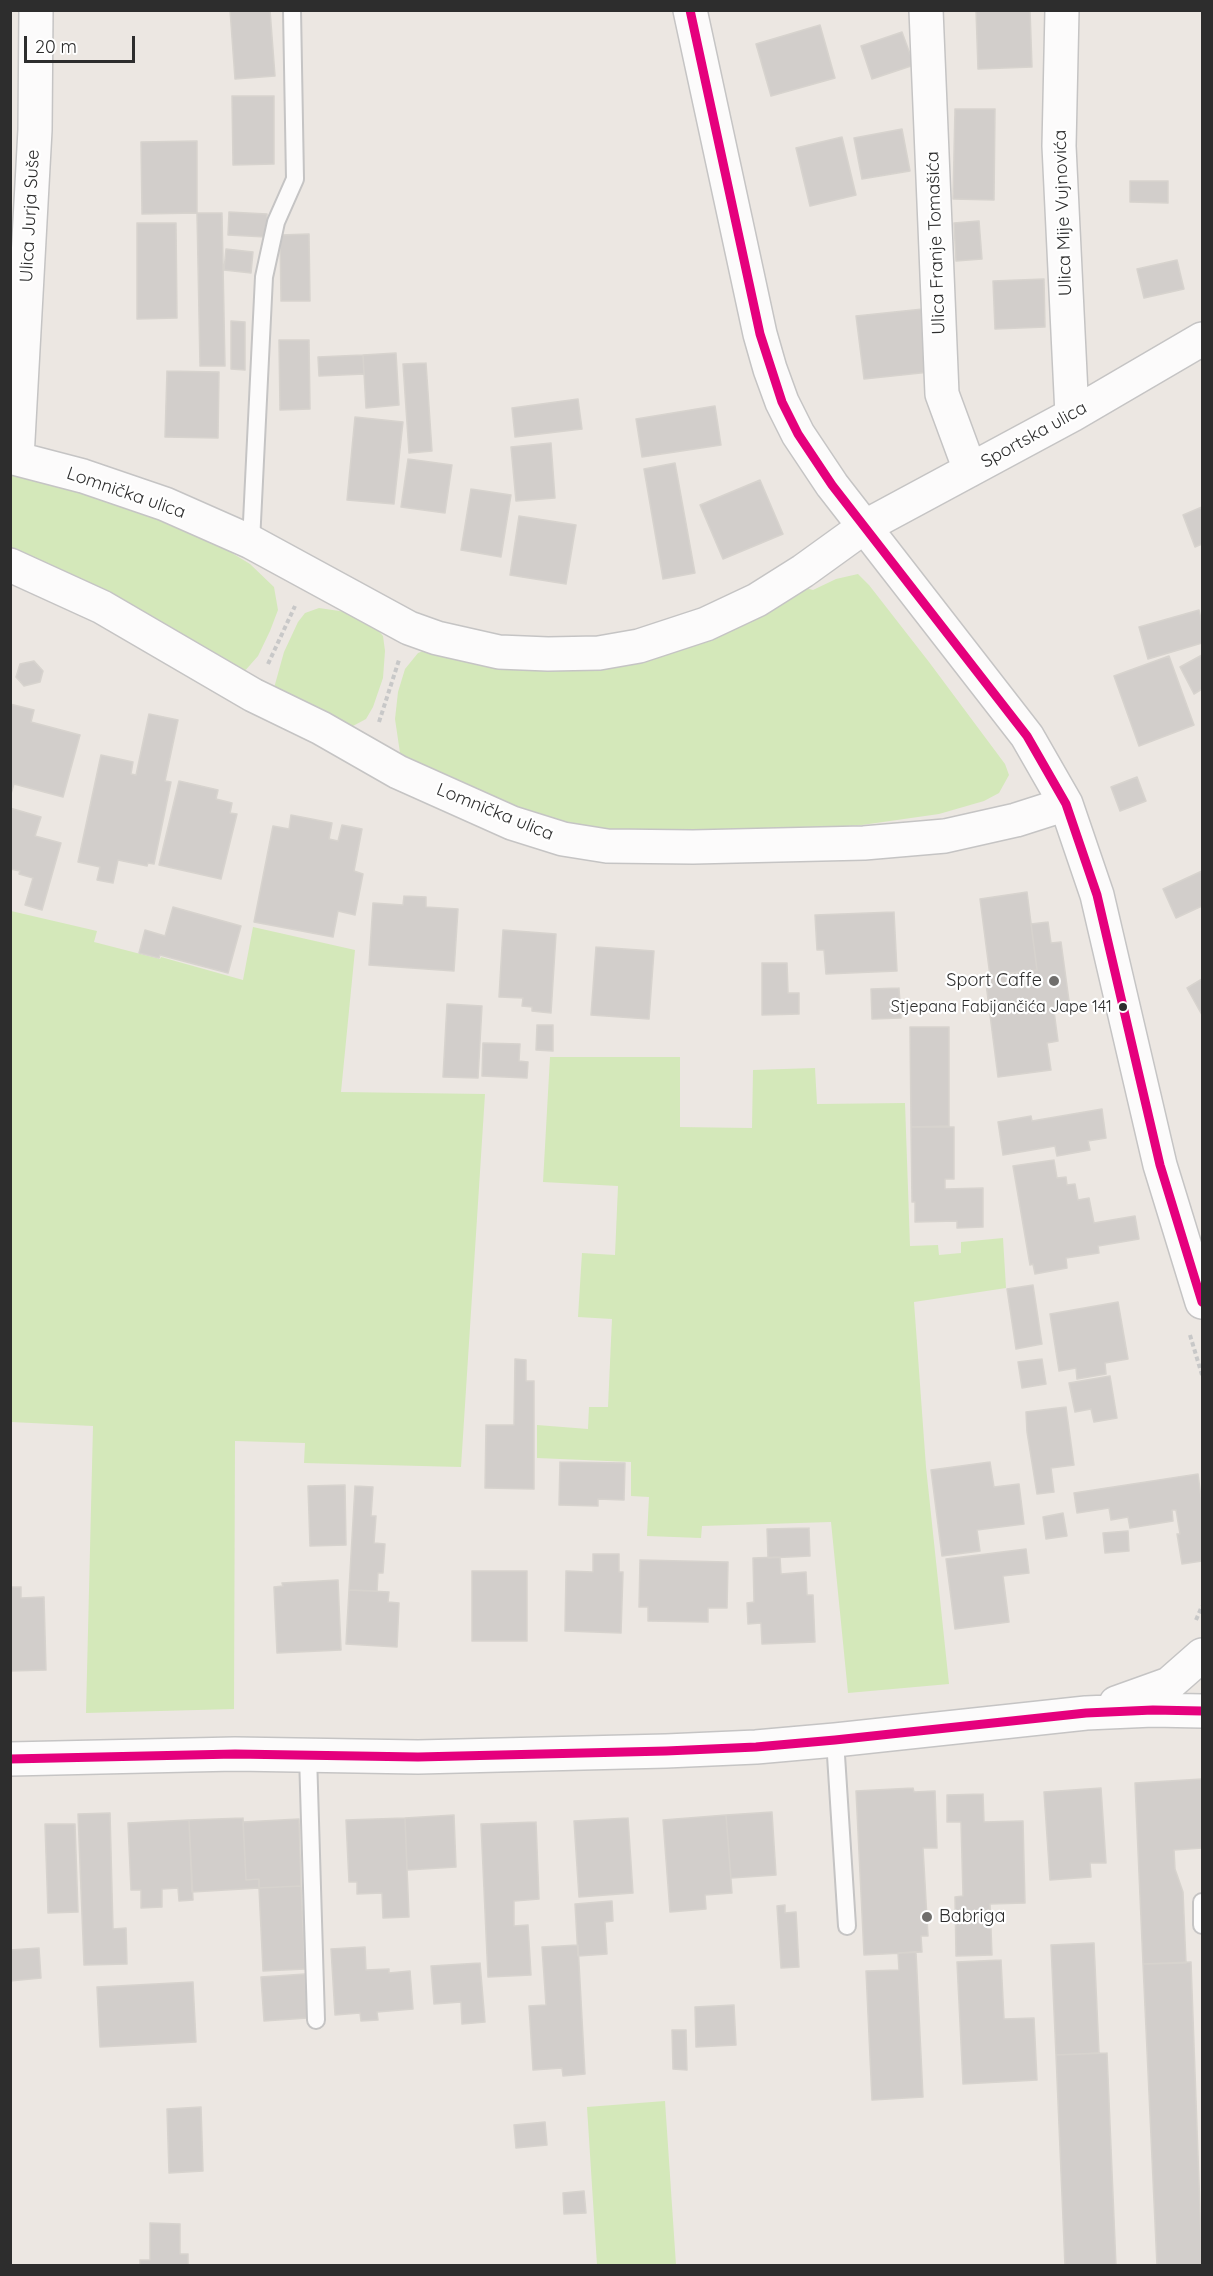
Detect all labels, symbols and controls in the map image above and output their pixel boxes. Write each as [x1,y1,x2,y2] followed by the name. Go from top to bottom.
[27,24,138,62] scale bar
[35,35,77,58] text: 20 m
[1049,130,1077,296] street label: Ulica Mije Vujnovića
[16,149,44,283] street label: Ulica Jurja Suše
[922,151,950,335] street label: Ulica Franje Tomašića
[977,397,1091,473] street label: Sportska ulica
[64,463,188,523] street label: Lomnička ulica
[433,779,557,845] street label: Lomnička ulica
[946,970,1042,992] place label: Sport Caffe
[1047,974,1061,988] marker: Sport Caffe
[891,997,1112,1017] place label: Stjepana Fabijančića Jape 141
[1117,1001,1129,1013] marker: Stjepana Fabijančića Jape 141
[939,1906,1005,1928] place label: Babriga
[920,1910,934,1924] marker: Babriga

